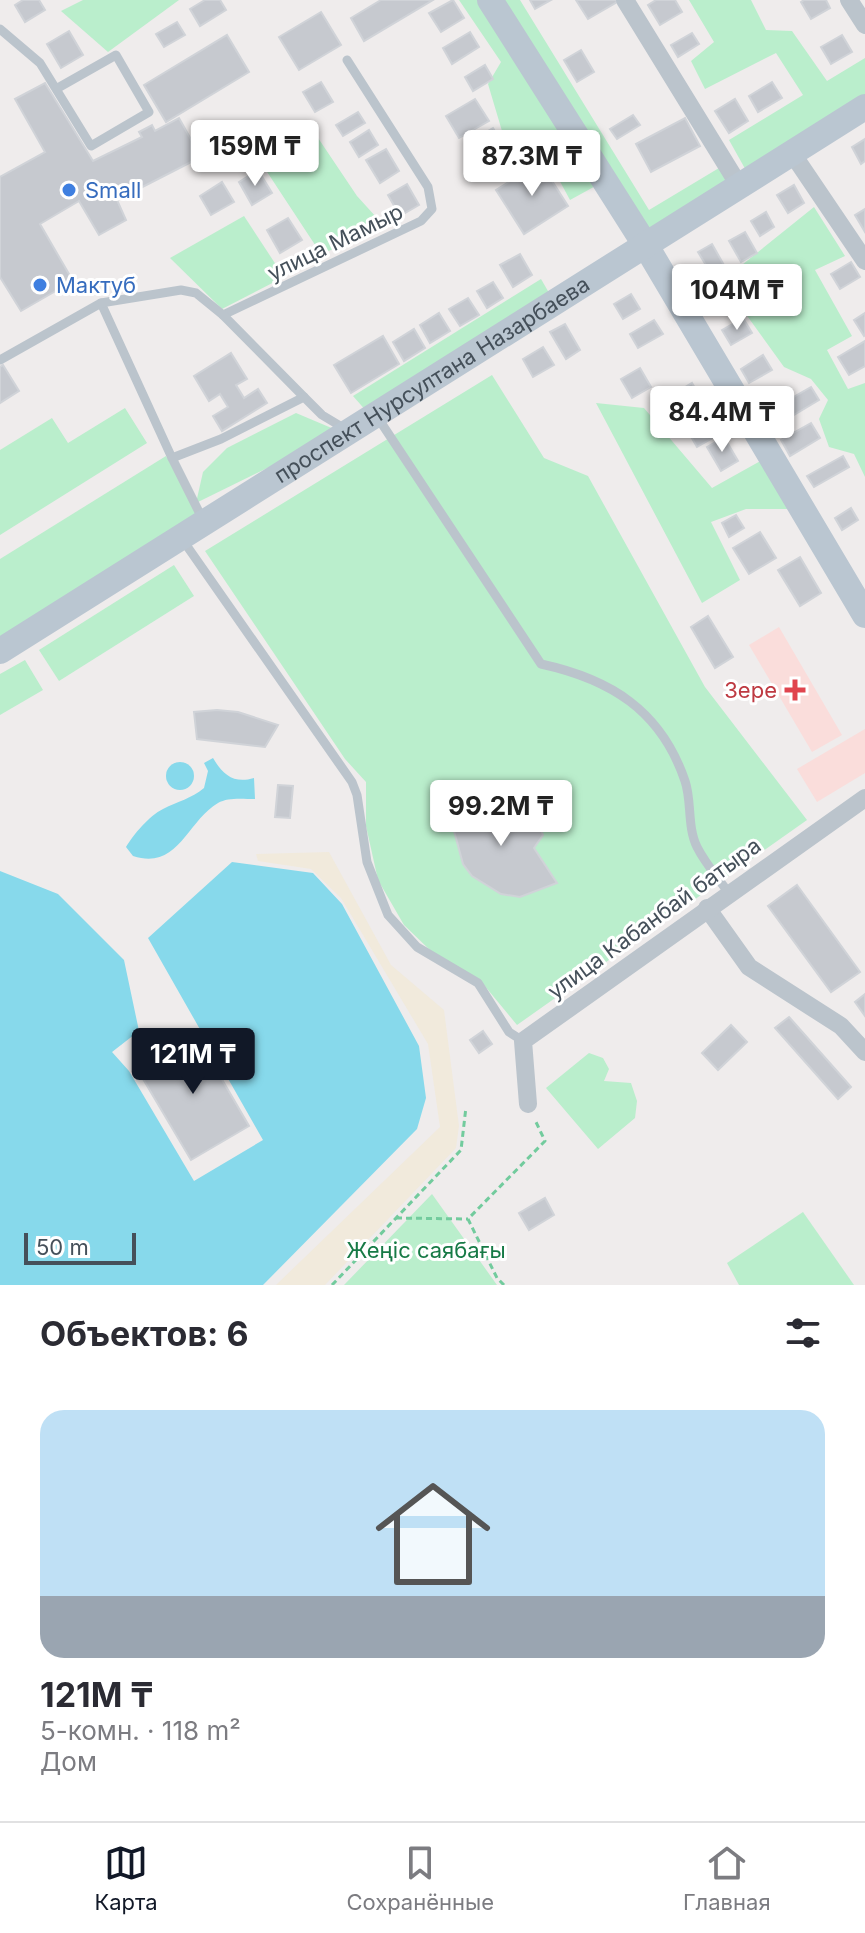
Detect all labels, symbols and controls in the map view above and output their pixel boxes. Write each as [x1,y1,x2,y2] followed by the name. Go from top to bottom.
[190,120,320,188] pin: 159M ₸
[209,130,301,161] text: 159M ₸
[458,130,606,198] pin: 87.3M ₸
[481,140,583,171] text: 87.3M ₸
[85,177,141,203] place label: Small
[60,181,78,199] marker: Small
[263,198,407,286] street label: улица Мамыр
[672,264,802,332] pin: 104M ₸
[269,271,594,488] street label: проспект Нурсултана Назарбаева
[56,272,136,298] place label: Мактуб
[690,274,784,305] text: 104M ₸
[31,276,49,294] marker: Мактуб
[648,386,796,454] pin: 84.4M ₸
[668,396,776,427] text: 84.4M ₸
[724,677,777,703] place label: Зере
[784,679,806,701] marker: Зере
[427,780,575,848] pin: 99.2M ₸
[448,790,554,821] text: 99.2M ₸
[542,832,766,1004] street label: улица Кабанбай батыра
[128,1028,258,1096] pin: 121M ₸
[150,1038,236,1069] text: 121M ₸
[24,1229,136,1265] scale bar
[36,1234,89,1260] text: 50 m
[346,1237,506,1263] park label: Жеңіс саябағы
[781,1311,825,1355] icon: filters
[40,1313,249,1354] text: Объектов: 6
[361,1462,505,1606] icon: home
[40,1674,153,1715] text: 121M ₸
[40,1715,241,1746] text: 5-комн. · 118 m²
[40,1746,97,1777] text: Дом
[94,1841,158,1915] tab: Карта
[346,1841,494,1915] tab: Сохранённые
[683,1841,771,1915] tab: Главная

